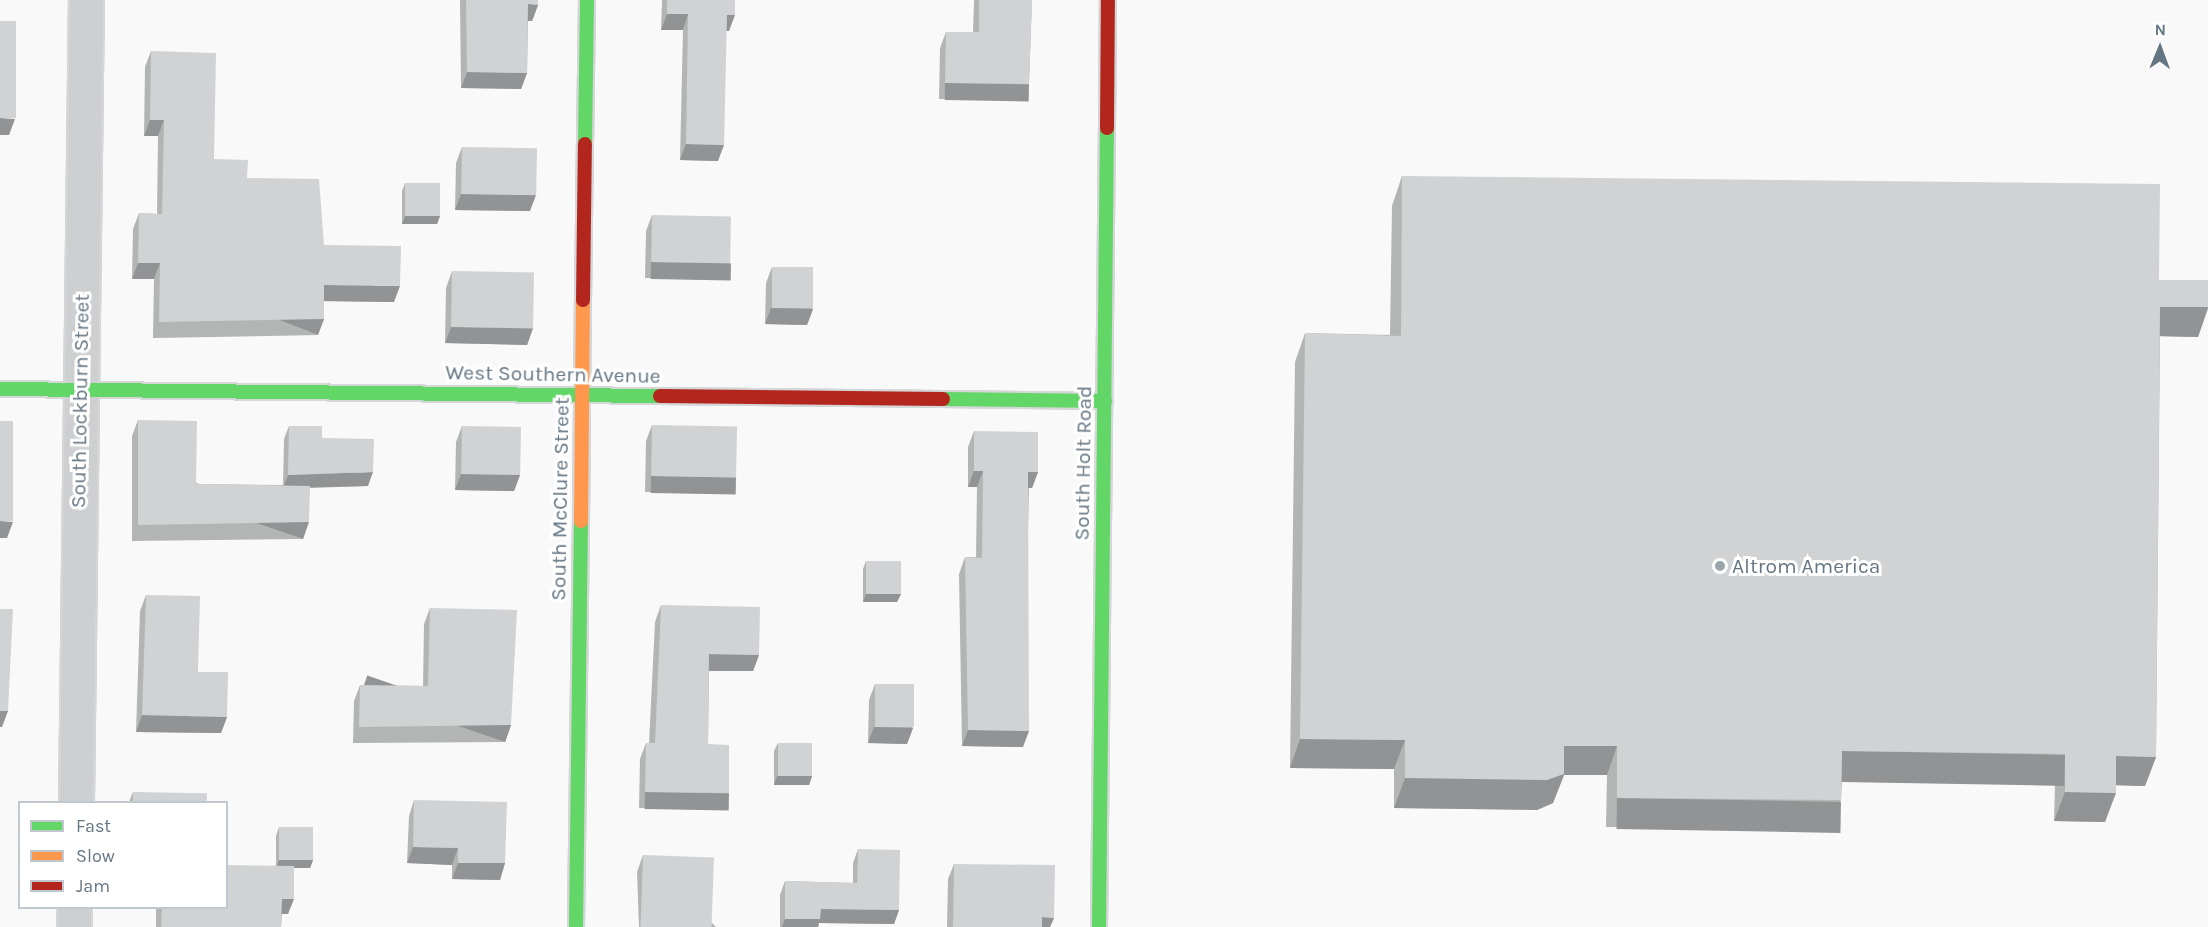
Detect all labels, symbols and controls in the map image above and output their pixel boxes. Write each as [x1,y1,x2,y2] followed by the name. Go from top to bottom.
[2130,18,2190,78] north arrow
[2154,20,2166,39] text: N
[66,294,94,508] street label: South Lockburn Street
[445,360,661,388] street label: West Southern Avenue
[1069,385,1097,541] street label: South Holt Road
[546,397,574,601] street label: South McClure Street
[1732,553,1880,579] place label: Altrom America
[1713,559,1727,573] marker: Altrom America
[18,801,228,909] legend
[76,815,111,837] text: Fast
[76,845,115,867] text: Slow
[76,875,110,897] text: Jam

